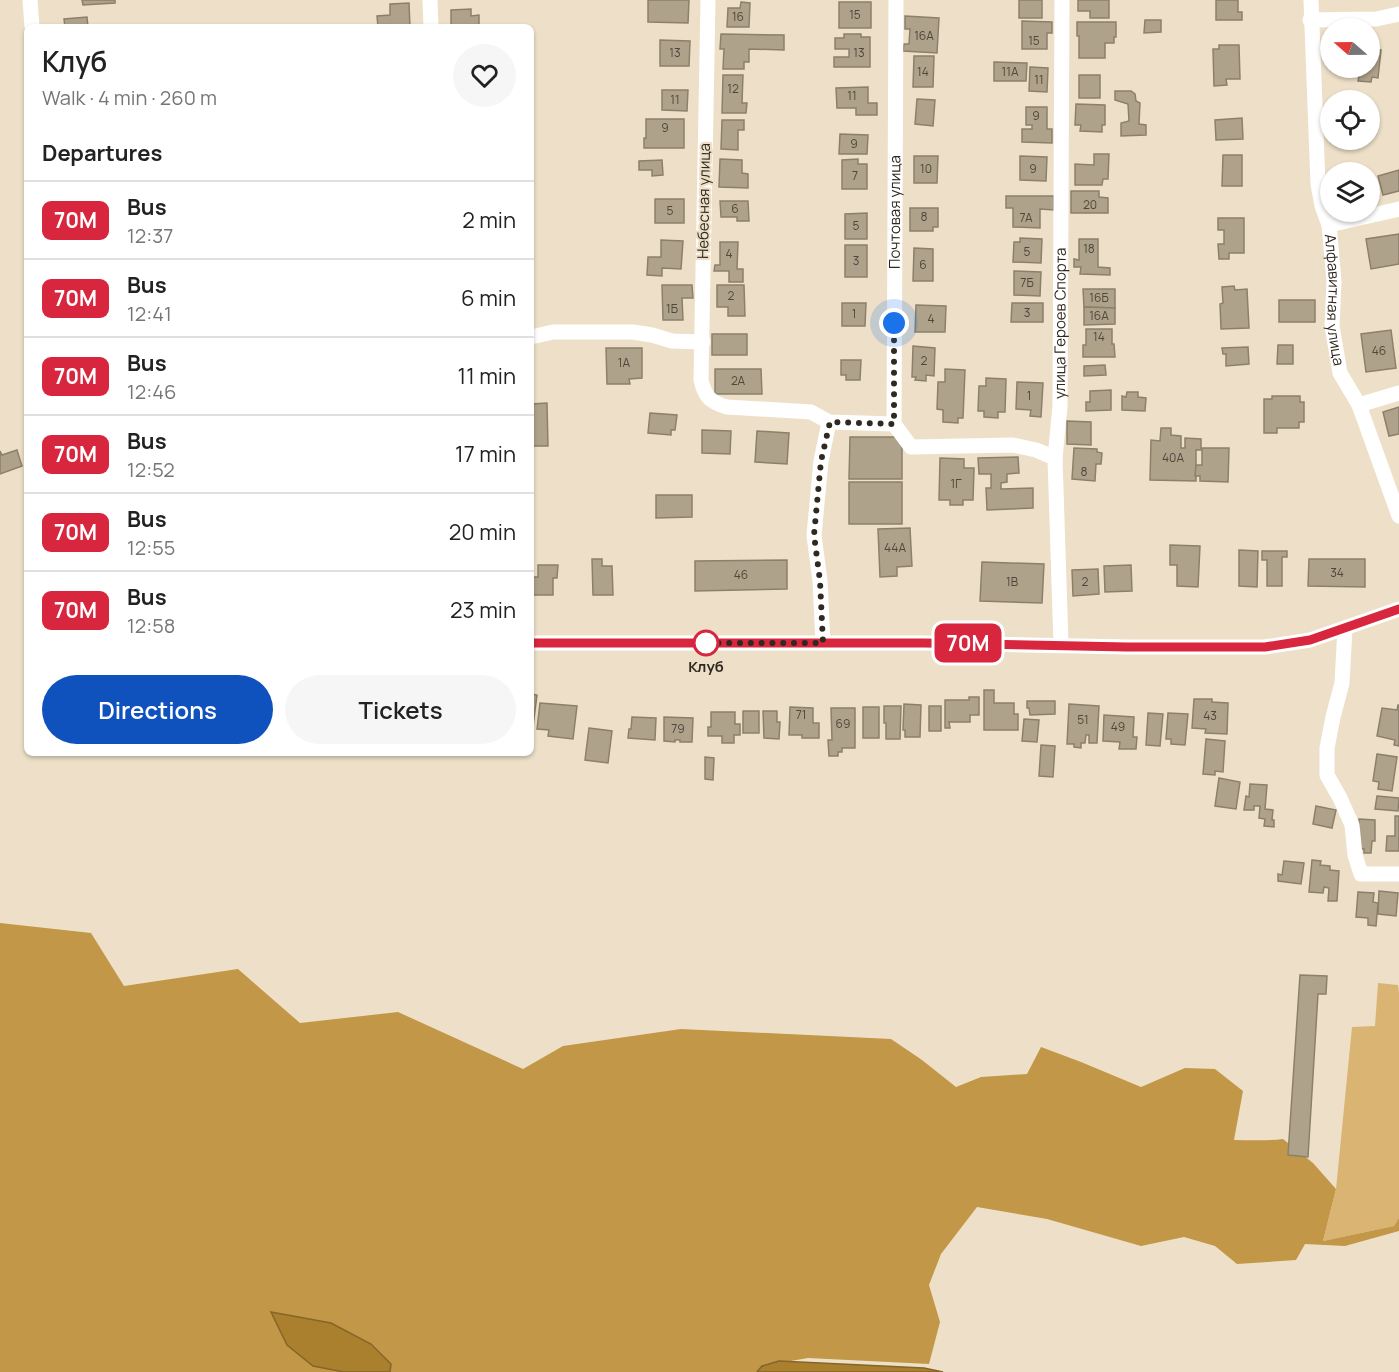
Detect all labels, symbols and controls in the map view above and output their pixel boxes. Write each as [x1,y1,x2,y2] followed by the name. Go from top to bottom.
[849,6,861,23] house number: 15
[732,8,744,25] house number: 16
[1320,18,1380,78] north arrow
[1320,18,1380,222] map controls
[914,27,934,44] house number: 16А
[1028,32,1040,49] house number: 15
[42,42,107,80] text: Клуб
[453,44,516,107] button: heart
[669,44,681,61] house number: 13
[853,44,865,61] house number: 13
[917,63,929,80] house number: 14
[1002,63,1019,80] house number: 11А
[1034,71,1044,88] house number: 11
[727,80,739,97] house number: 12
[42,84,217,111] text: Walk · 4 min · 260 m
[847,87,857,104] house number: 11
[1320,90,1380,150] button: locate
[670,91,680,108] house number: 11
[1032,107,1040,124] house number: 9
[661,119,669,136] house number: 9
[850,135,858,152] house number: 9
[42,138,162,168] text: Departures
[692,143,715,259] street label: Небесная улица
[884,155,905,269] street label: Почтовая улица
[920,160,932,177] house number: 10
[1029,160,1037,177] house number: 9
[1320,162,1380,222] button: layers
[852,167,858,184] house number: 7
[127,192,167,222] text: Bus
[1083,196,1097,213] house number: 20
[731,200,739,217] house number: 6
[667,202,674,219] house number: 5
[462,205,516,235] text: 2 min
[54,206,97,234] text: 70М
[921,208,928,225] house number: 8
[1019,209,1033,226] house number: 7А
[853,217,860,234] house number: 5
[127,222,173,249] text: 12:37
[1320,233,1350,367] street label: Алфавитная улица
[1083,240,1095,257] house number: 18
[1024,243,1031,260] house number: 5
[725,245,733,262] house number: 4
[1049,248,1071,399] street label: улица Героев Спорта
[853,252,859,269] house number: 3
[919,256,927,273] house number: 6
[127,270,167,300] text: Bus
[1020,274,1034,291] house number: 7Б
[461,283,516,313] text: 6 min
[54,284,97,312] text: 70М
[728,287,735,304] house number: 2
[1089,289,1109,306] house number: 16Б
[127,300,172,327] text: 12:41
[666,300,678,317] house number: 1Б
[1024,304,1030,321] house number: 3
[852,305,856,322] house number: 1
[1089,307,1109,324] house number: 16А
[879,308,909,338] your location
[927,310,935,327] house number: 4
[1093,328,1105,345] house number: 14
[1372,342,1386,359] house number: 46
[127,348,167,378] text: Bus
[921,352,928,369] house number: 2
[618,354,631,371] house number: 1А
[458,361,516,391] text: 11 min
[54,362,97,390] text: 70М
[731,372,745,389] house number: 2А
[127,378,176,405] text: 12:46
[1027,387,1031,404] house number: 1
[127,426,167,456] text: Bus
[455,439,516,469] text: 17 min
[54,440,97,468] text: 70М
[1162,449,1184,466] house number: 40А
[127,456,175,483] text: 12:52
[1081,463,1088,480] house number: 8
[950,475,962,492] house number: 1Г
[127,504,167,534] text: Bus
[449,517,516,547] text: 20 min
[54,518,97,546] text: 70М
[127,534,175,561] text: 12:55
[884,539,906,556] house number: 44А
[1330,564,1344,581] house number: 34
[734,566,748,583] house number: 46
[1006,573,1018,590] house number: 1В
[1082,573,1089,590] house number: 2
[127,582,167,612] text: Bus
[450,595,516,625] text: 23 min
[54,596,97,624] text: 70М
[127,612,175,639] text: 12:58
[934,624,1002,662] line badge: 70М
[947,629,989,657] text: 70М
[693,630,719,656] marker: Клуб
[688,656,724,677] place label: Клуб
[42,675,273,744] button: Directions
[285,675,516,744] button: Tickets
[796,706,806,723] house number: 71
[1203,707,1217,724] house number: 43
[1077,711,1089,728] house number: 51
[836,715,850,732] house number: 69
[1111,718,1125,735] house number: 49
[671,720,685,737] house number: 79

